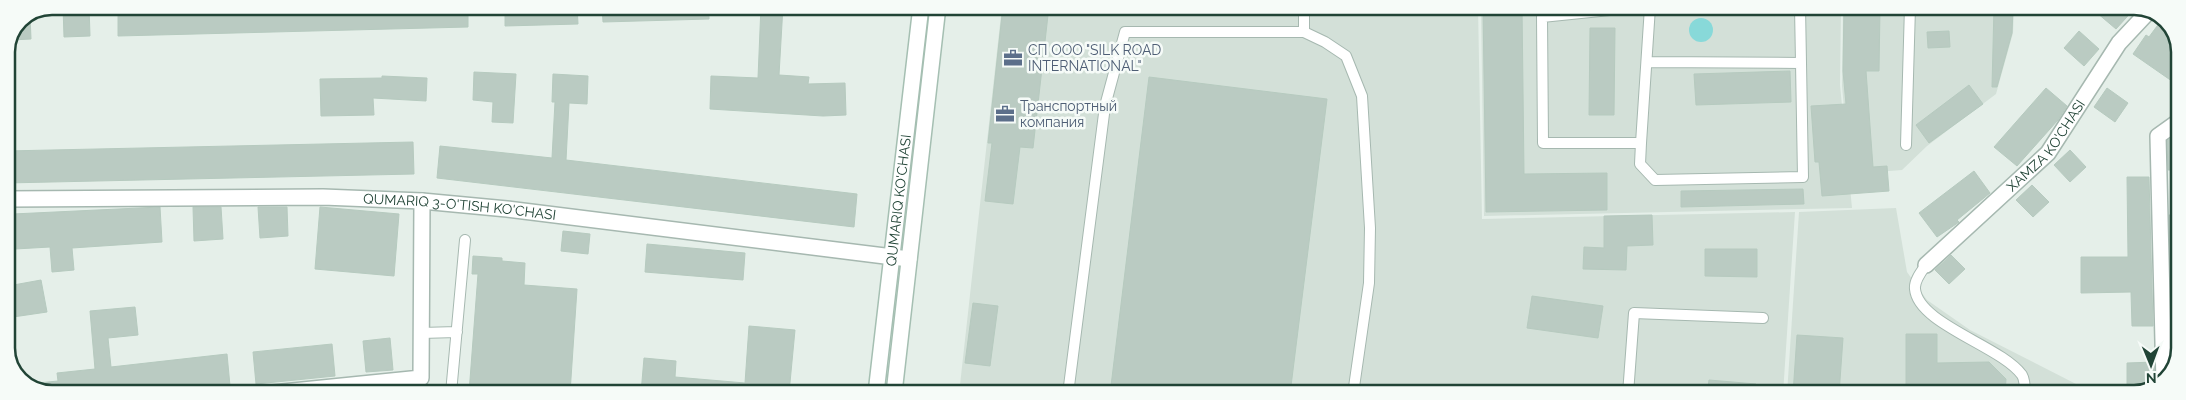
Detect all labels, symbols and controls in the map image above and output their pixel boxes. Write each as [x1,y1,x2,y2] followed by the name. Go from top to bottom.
[1028,42,1161,74] place label: СП ООО "SILK ROAD INTERNATIONAL"
[1002,47,1024,69] office icon: СП ООО "SILK ROAD INTERNATIONAL"
[2003,97,2088,195] street label: XAMZA KO'CHASI
[1020,98,1117,130] place label: Транспортный компания
[994,103,1016,125] office icon: Транспортный компания
[883,134,914,267] street label: QUMARIQ KO'CHASI
[363,191,557,223] street label: QUMARIQ 3-O'TISH KO'CHASI
[2126,340,2176,390] north arrow
[2146,370,2157,386] text: N

